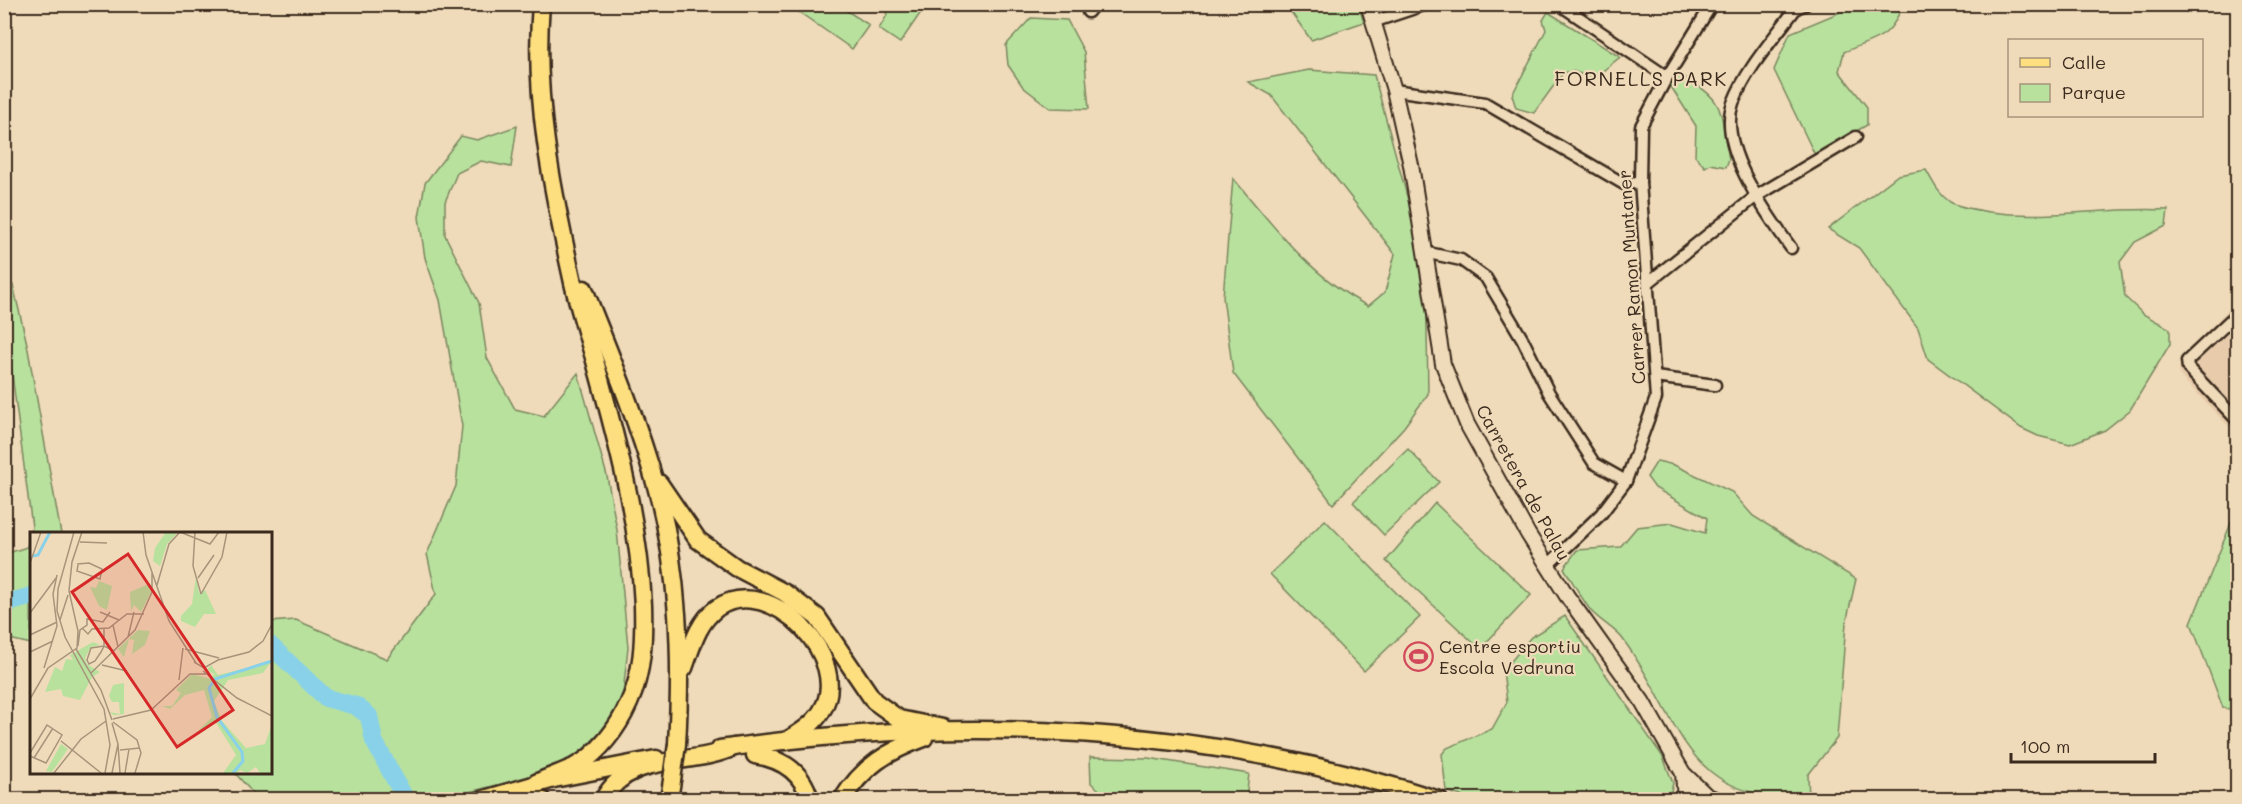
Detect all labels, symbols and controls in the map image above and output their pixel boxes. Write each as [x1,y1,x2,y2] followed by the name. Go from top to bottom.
[2008,39,2203,117] legend
[2062,50,2106,74] text: Calle
[1554,65,1728,91] district label: FORNELLS PARK
[2062,80,2126,104] text: Parque
[1612,169,1650,385] street label: Carrer Ramon Muntaner
[1471,400,1577,565] street label: Carretera de Palau
[30,532,272,774] inset map
[1439,634,1581,679] place label: Centre esportiu Escola Vedruna
[1402,641,1434,673] sports icon: Centre esportiu Escola Vedruna
[2011,726,2155,764] scale bar
[2020,734,2070,758] text: 100 m

